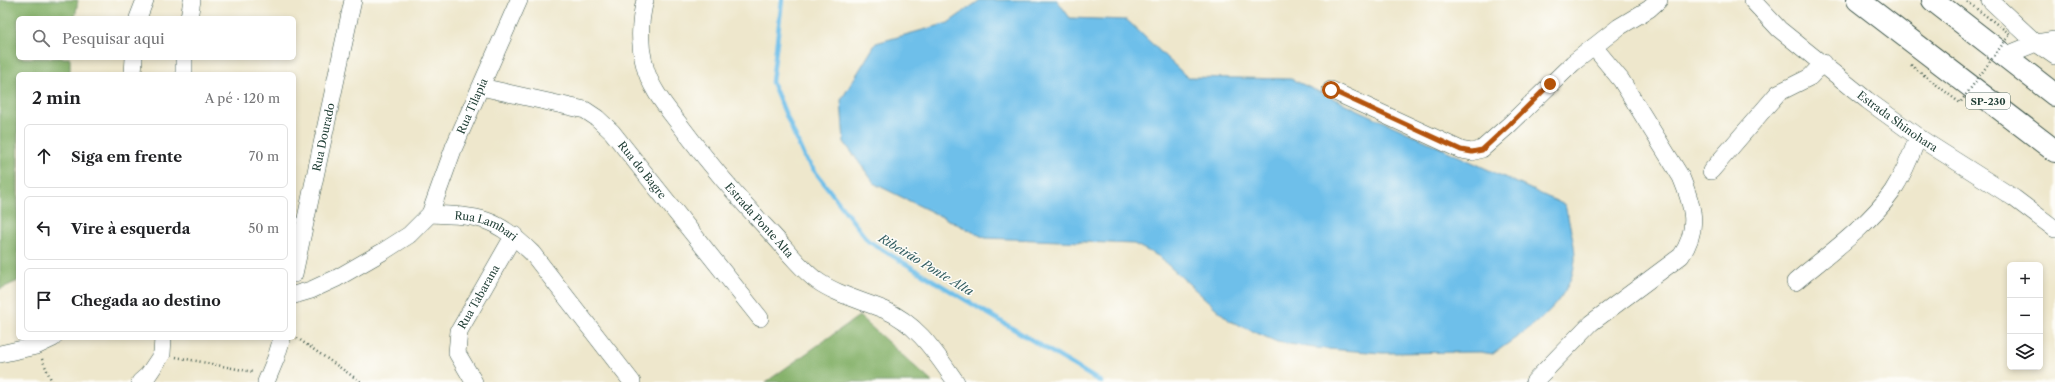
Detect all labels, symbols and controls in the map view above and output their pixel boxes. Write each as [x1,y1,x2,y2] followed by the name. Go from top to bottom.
[16,16,296,60] search box
[30,27,52,49] icon: search
[62,29,165,48] text: Pesquisar aqui
[1541,75,1559,93] route end
[454,76,491,136] street label: Rua Tilapia
[1322,81,1340,99] route start
[32,88,81,108] text: 2 min
[1854,88,1941,155] street label: Estrada Shinohara
[205,90,280,106] text: A pé · 120 m
[1966,93,2010,109] road number: SP-230
[309,101,338,173] street label: Rua Dourado
[615,138,669,202] street label: Rua do Bagre
[33,145,55,167] icon: ahead
[71,147,182,166] text: Siga em frente
[249,148,279,164] text: 70 m
[722,180,797,261] street label: Estrada Ponte Alta
[454,208,521,244] street label: Rua Lambari
[33,217,55,239] icon: left
[71,219,190,238] text: Vire à esquerda
[248,220,279,236] text: 50 m
[875,230,976,299] water label: Ribeirão Ponte Alta
[455,262,503,332] street label: Rua Tabarana
[2007,262,2043,370] map controls
[2007,262,2043,298] button: +
[33,289,55,311] icon: arrive
[71,291,221,310] text: Chegada ao destino
[2007,298,2043,334] button: −
[2007,334,2043,370] button: layers

